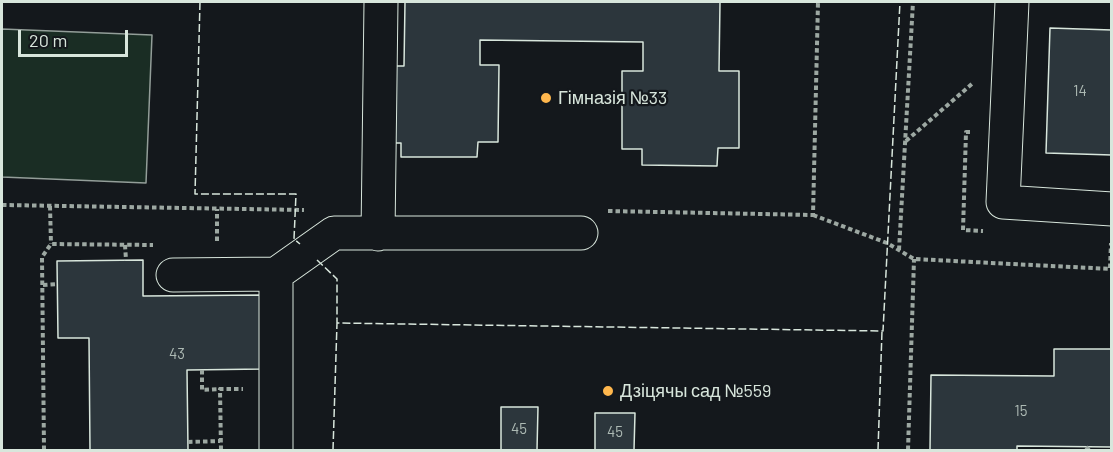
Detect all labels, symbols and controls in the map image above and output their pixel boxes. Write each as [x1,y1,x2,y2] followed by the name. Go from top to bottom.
[21,18,130,56] scale bar
[29,29,67,51] text: 20 m
[1073,82,1087,100] house number: 14
[558,87,667,109] place label: Гімназія №33
[539,91,553,105] marker: Гімназія №33
[169,345,185,363] house number: 43
[620,380,771,402] place label: Дзіцячы сад №559
[601,384,615,398] marker: Дзіцячы сад №559
[1015,402,1027,420] house number: 15
[511,420,527,438] house number: 45
[607,423,623,441] house number: 45

